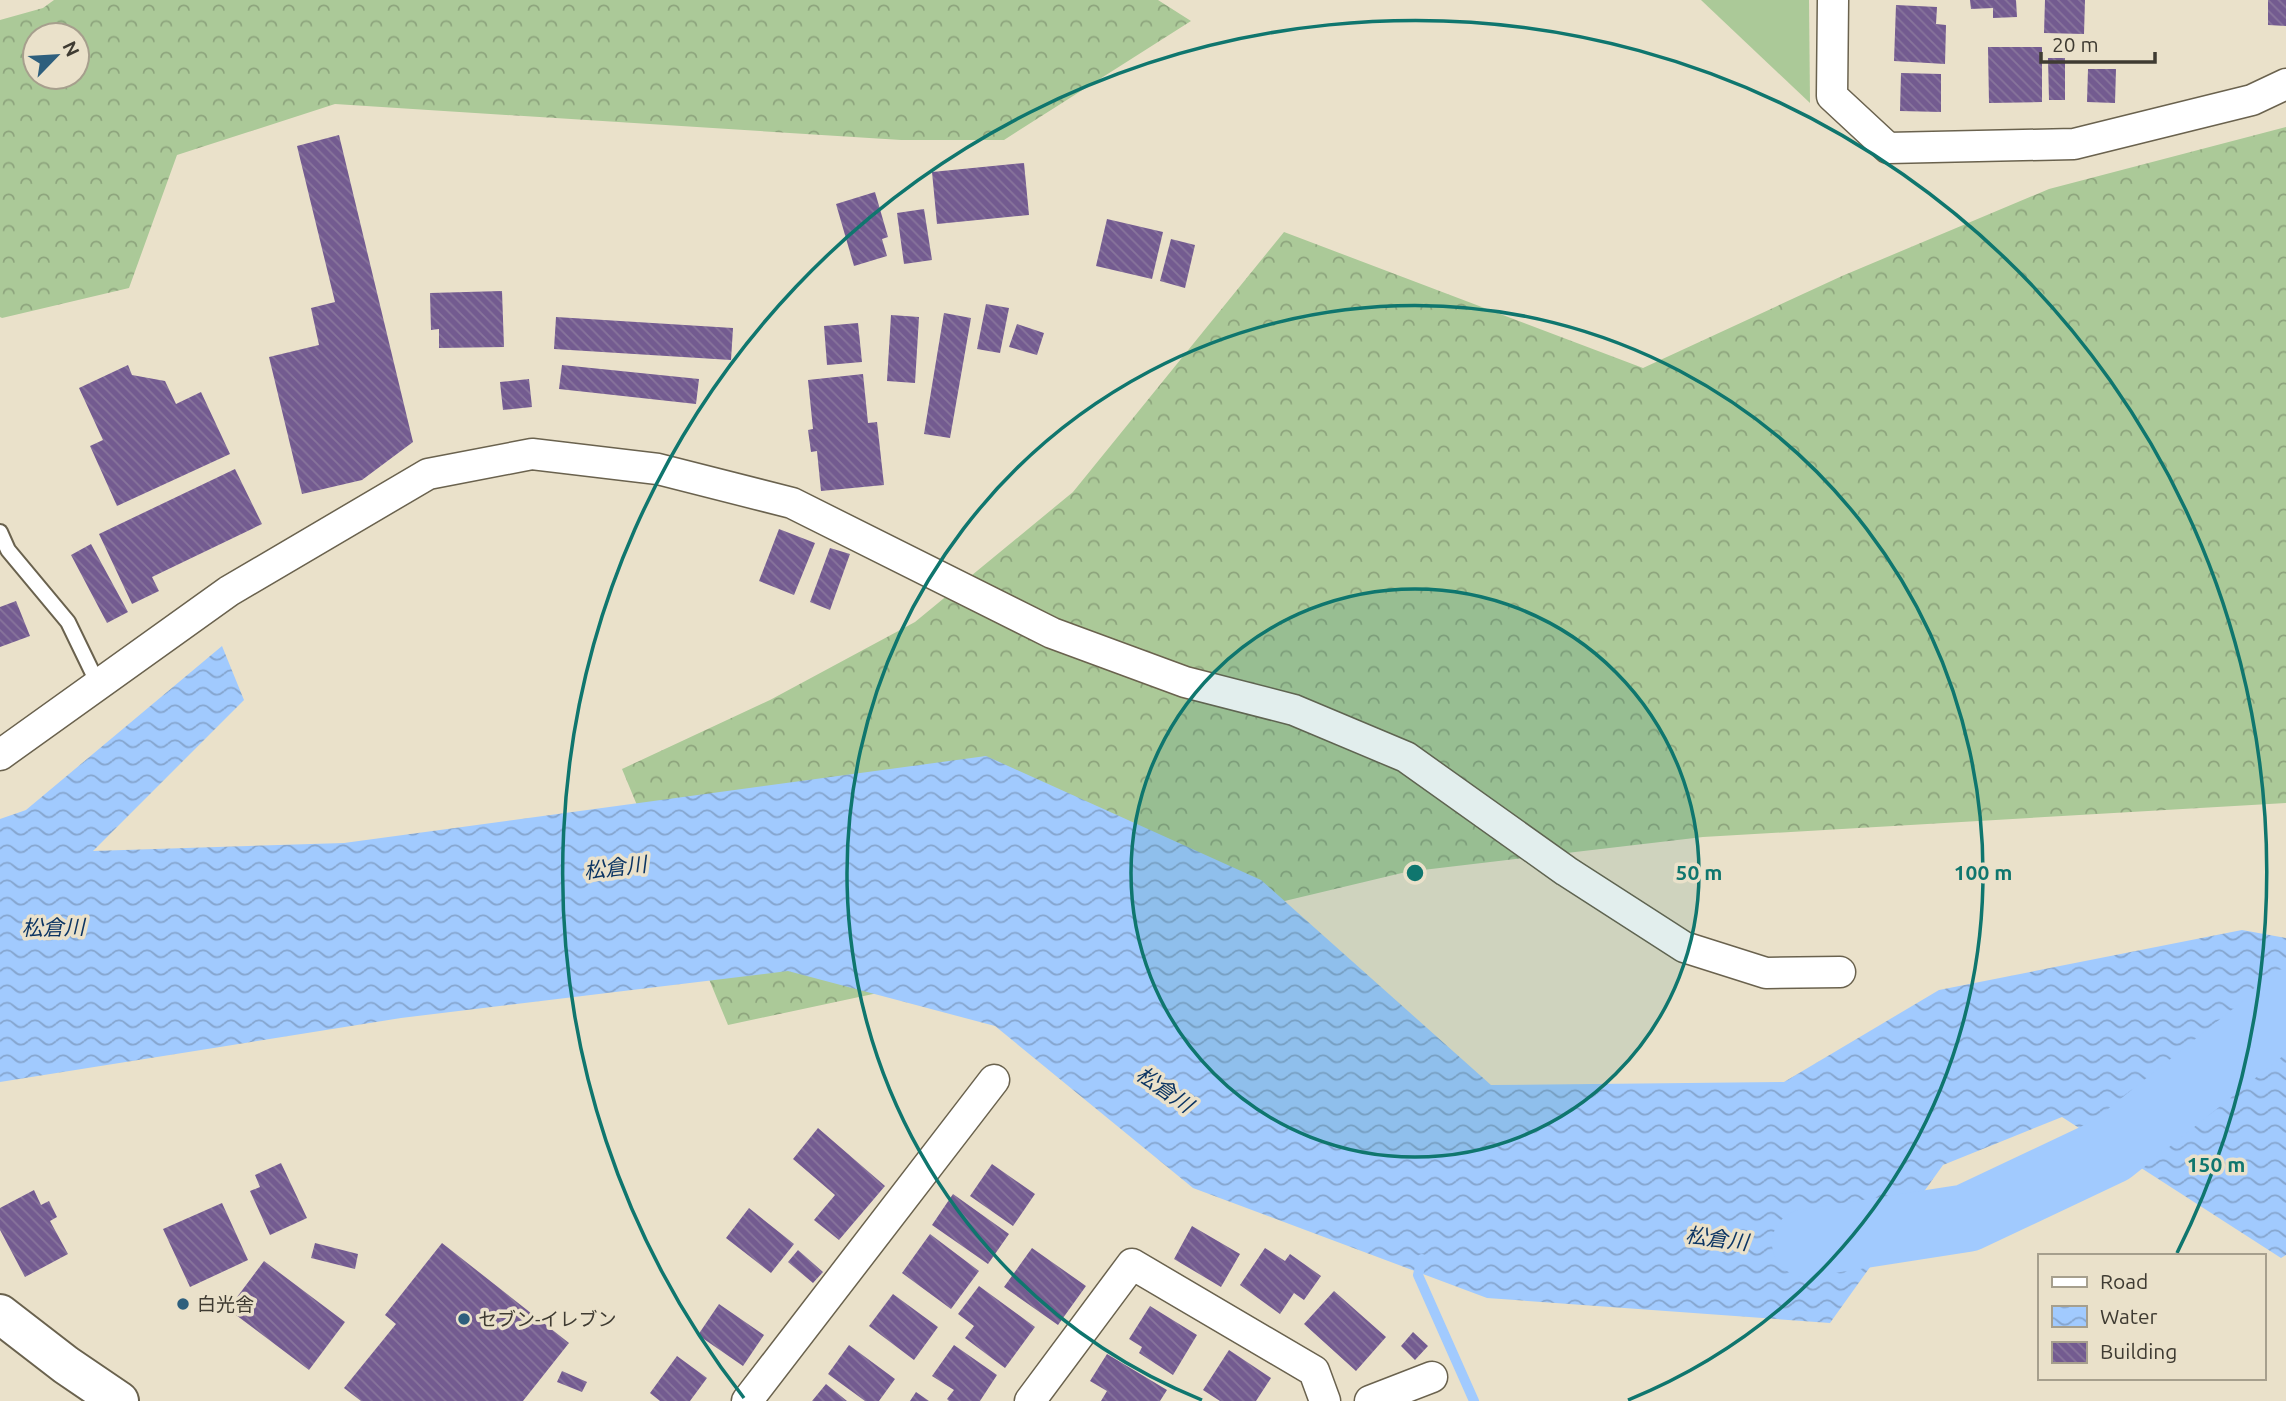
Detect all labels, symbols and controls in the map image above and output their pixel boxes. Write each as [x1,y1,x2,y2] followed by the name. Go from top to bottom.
[21,21,91,91] north arrow
[2041,21,2155,65] scale bar
[2052,32,2099,56] text: 20 m
[58,38,84,60] text: N
[582,851,650,883] water label: 松倉川
[1676,860,1722,884] text: 50 m
[1954,860,2012,884] text: 100 m
[1403,861,1427,885] centre of rings
[21,914,87,940] water label: 松倉川
[1132,1061,1199,1118] water label: 松倉川
[2187,1152,2245,1176] text: 150 m
[1684,1222,1752,1254] water label: 松倉川
[2038,1254,2265,1380] legend
[2100,1269,2148,1293] text: Road
[197,1293,254,1315] place label: 白光舎
[175,1296,191,1312] marker: 白光舎
[2100,1304,2158,1328] text: Water
[478,1308,617,1330] place label: セブン-イレブン
[456,1311,472,1327] marker: セブン-イレブン
[2100,1339,2177,1363] text: Building

